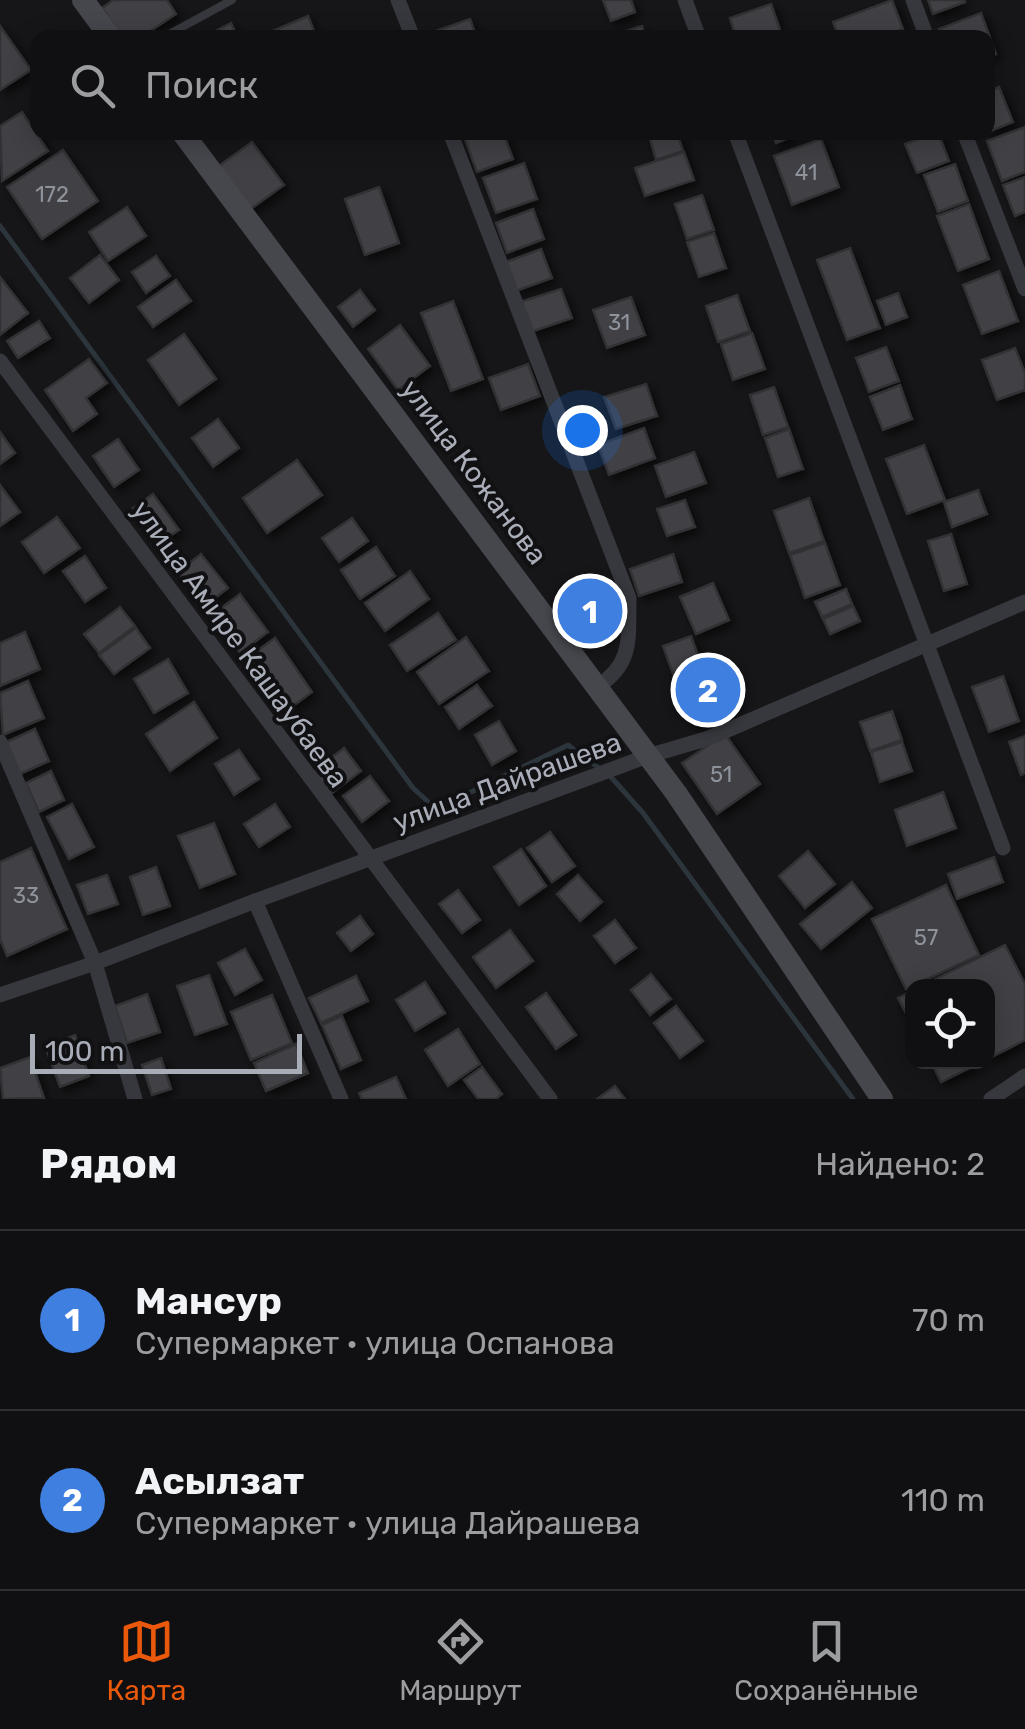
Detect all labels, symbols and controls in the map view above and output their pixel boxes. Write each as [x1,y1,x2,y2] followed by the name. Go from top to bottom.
[30,30,995,140] search box
[65,58,120,113] icon: search
[145,62,258,108] text: Поиск
[795,159,817,186] house number: 41
[35,181,69,208] house number: 172
[608,309,630,336] house number: 31
[394,373,554,571] street label: улица Кожанова
[557,405,608,456] your location
[125,494,355,794] street label: улица Амире Кашаубаева
[558,574,622,648] pin: 1
[676,652,740,728] pin: 2
[388,725,626,839] street label: улица Дайрашева
[710,761,732,788] house number: 51
[13,882,39,909] house number: 33
[914,924,938,951] house number: 57
[905,979,995,1069] map controls
[905,979,995,1069] button: locate
[30,1029,302,1074] scale bar
[45,1035,124,1068] text: 100 m
[40,1139,177,1189] text: Рядом
[815,1145,985,1183] text: Найдено: 2
[135,1278,282,1324] text: Мансур
[65,1301,80,1339] text: 1
[912,1301,985,1339] text: 70 m
[135,1324,615,1362] text: Супермаркет · улица Оспанова
[135,1458,304,1504] text: Асылзат
[62,1481,83,1519] text: 2
[901,1481,985,1519] text: 110 m
[135,1504,640,1542] text: Супермаркет · улица Дайрашева
[106,1614,186,1707] tab: Карта
[399,1614,521,1707] tab: Маршрут
[734,1614,919,1707] tab: Сохранённые

